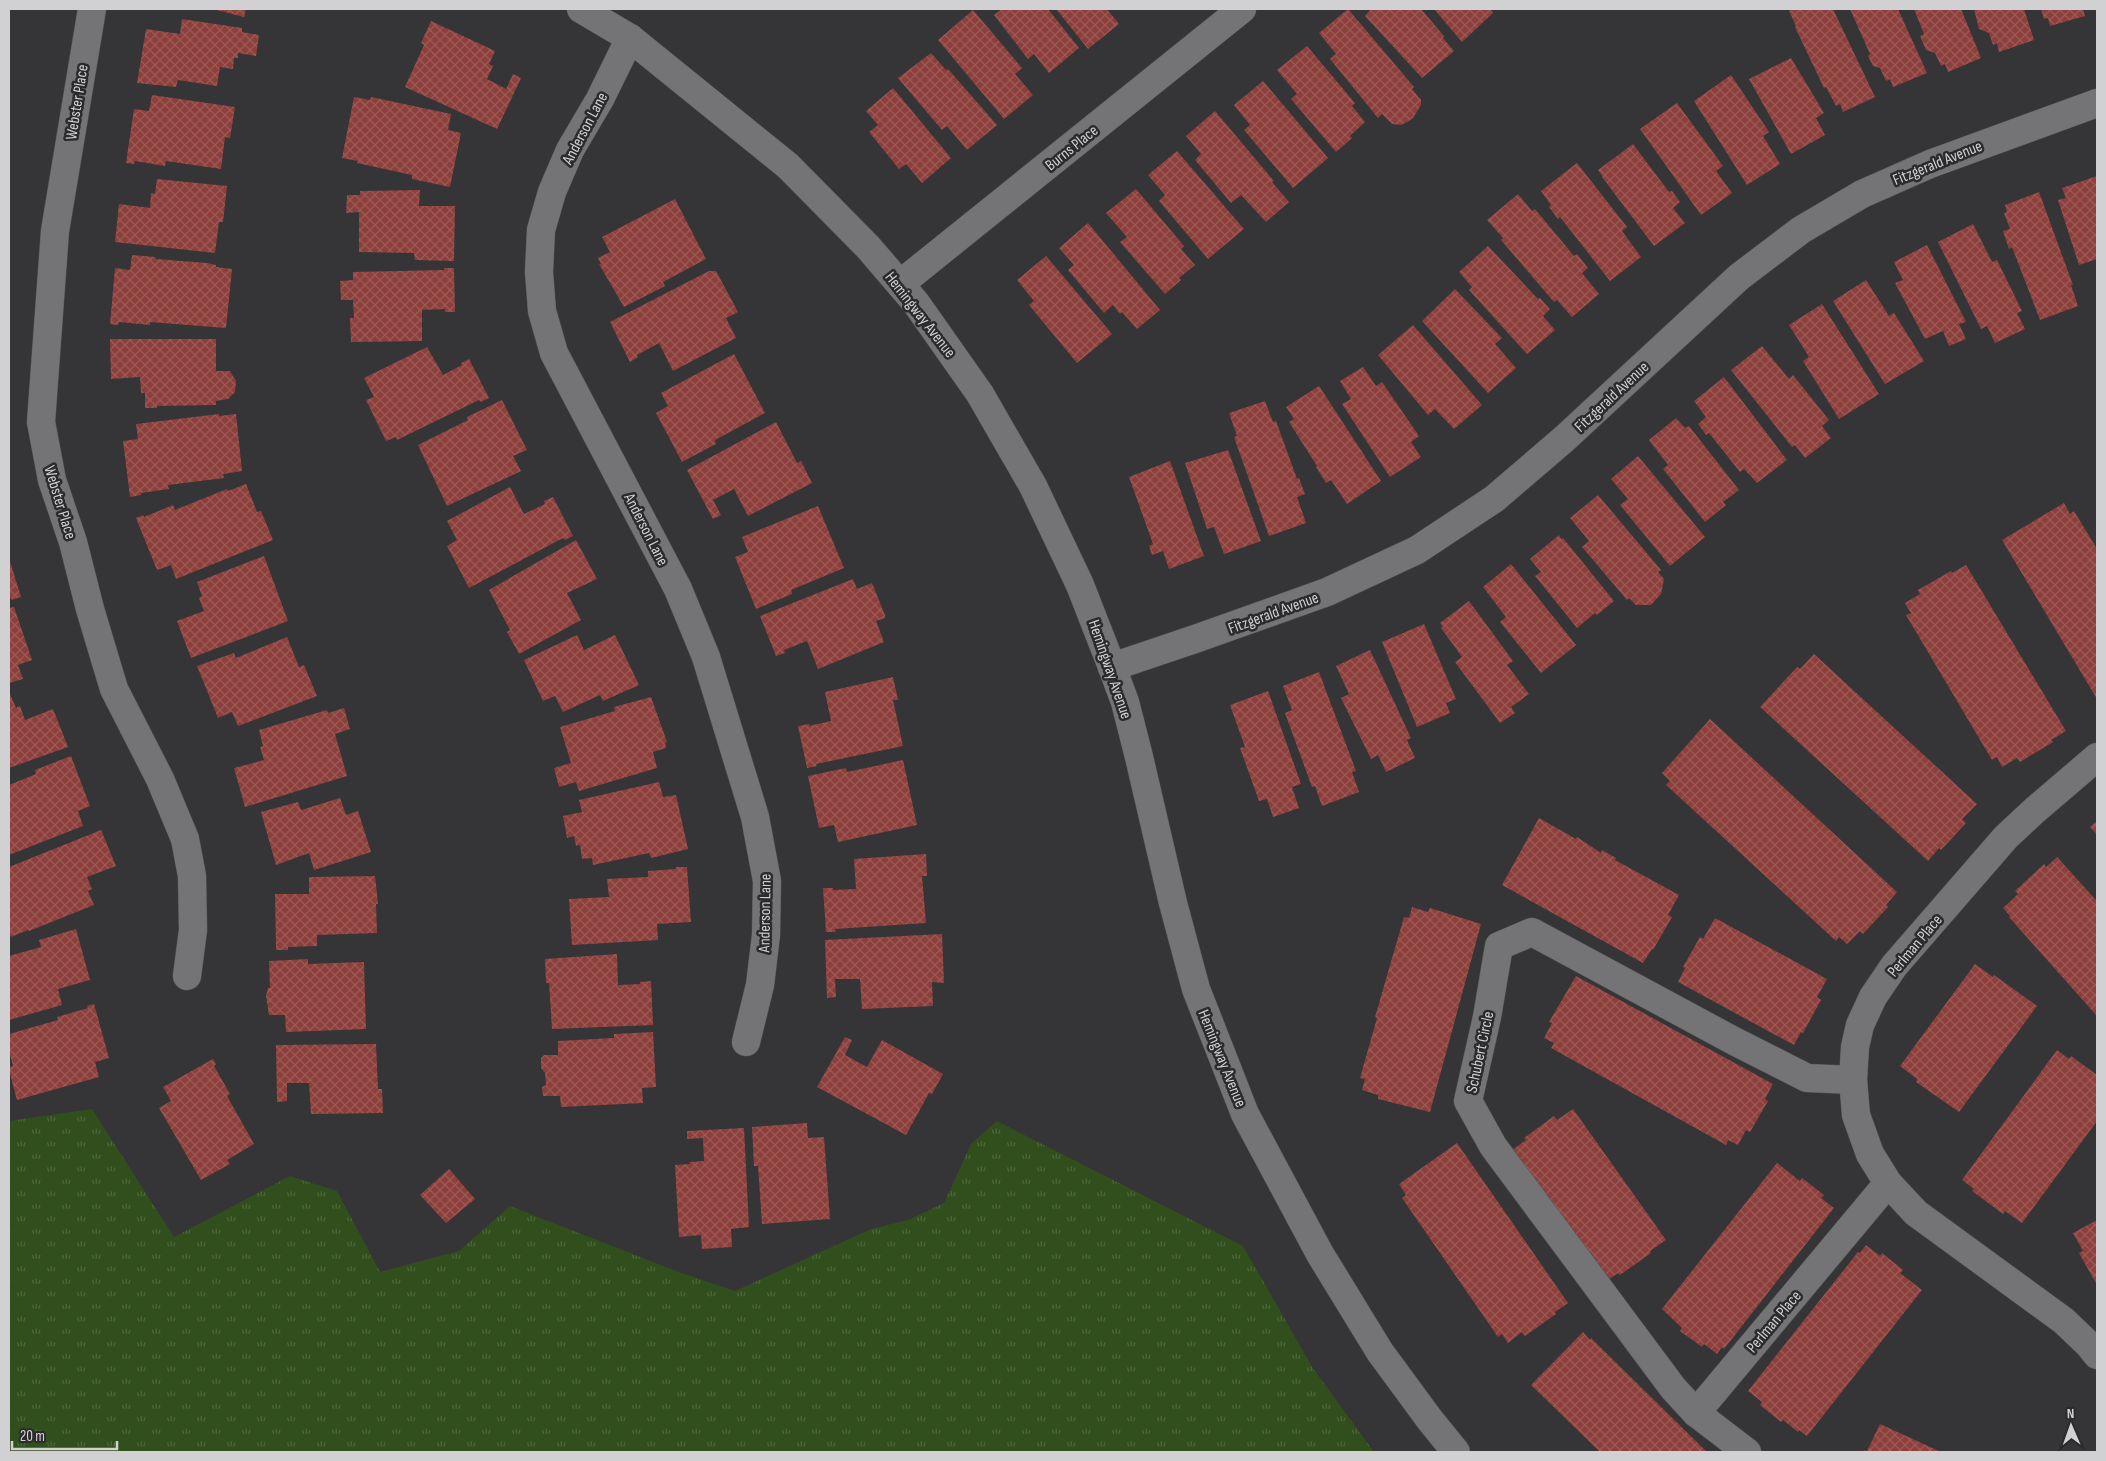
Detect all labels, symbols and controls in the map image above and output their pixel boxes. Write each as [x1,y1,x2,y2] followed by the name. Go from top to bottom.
[62,63,93,141] street label: Webster Place
[558,90,612,169] street label: Anderson Lane
[1042,121,1102,175] street label: Burns Place
[1890,137,1985,190] street label: Fitzgerald Avenue
[880,268,959,362] street label: Hemingway Avenue
[1571,358,1653,436] street label: Fitzgerald Avenue
[39,463,80,542] street label: Webster Place
[619,489,672,569] street label: Anderson Lane
[1226,588,1321,639] street label: Fitzgerald Avenue
[1084,617,1135,722] street label: Hemingway Avenue
[755,874,776,953] street label: Anderson Lane
[1884,911,1947,981] street label: Perlman Place
[1193,1007,1250,1110] street label: Hemingway Avenue
[1463,1010,1498,1095] street label: Schubert Circle
[1743,1287,1806,1357] street label: Perlman Place
[2046,1401,2096,1451] north arrow
[2067,1405,2075,1422] text: N
[12,1418,118,1450] scale bar
[20,1427,45,1446] text: 20 m

